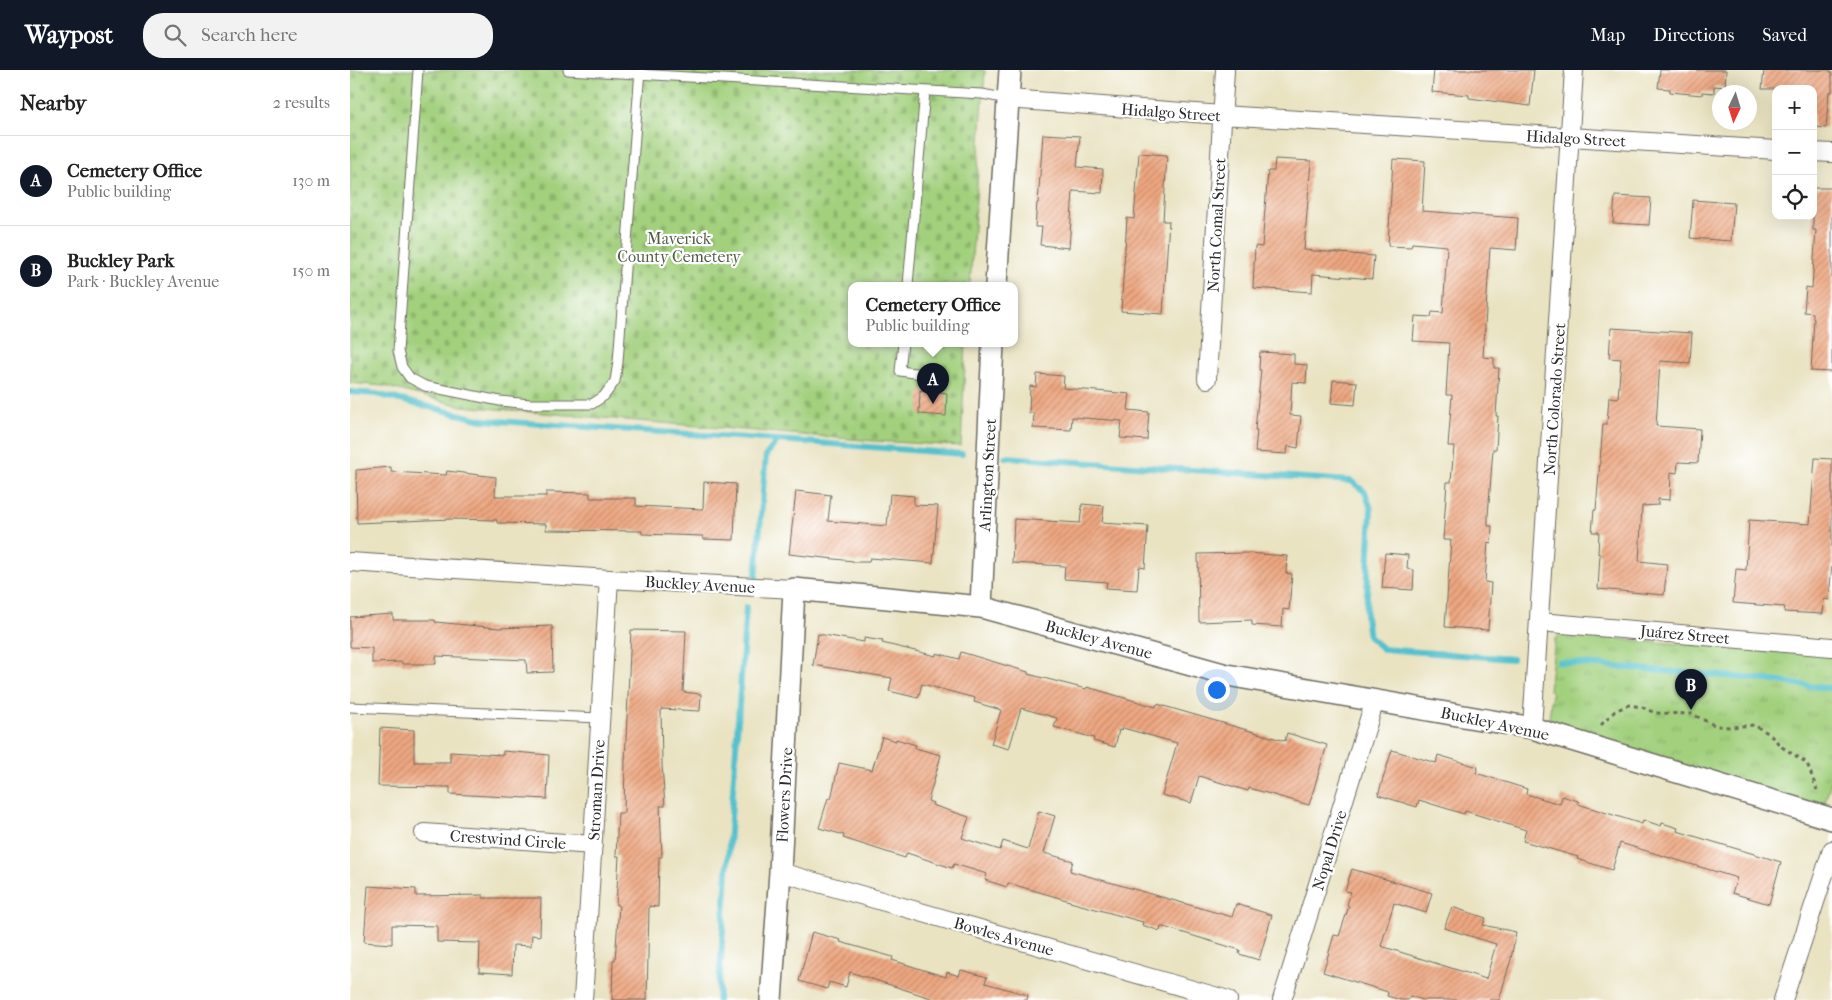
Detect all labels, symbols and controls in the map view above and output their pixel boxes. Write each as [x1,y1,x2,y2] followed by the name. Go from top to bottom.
[143,13,493,58] search box
[25,21,113,49] text: Waypost
[161,21,189,49] icon: search
[201,24,297,46] text: Search here
[1591,25,1625,46] text: Map
[1653,25,1734,46] text: Directions
[1762,25,1807,46] text: Saved
[1712,85,1757,130] north arrow
[1772,85,1817,220] map controls
[1772,85,1817,130] button: +
[20,91,86,115] text: Nearby
[273,93,330,112] text: 2 results
[1120,100,1222,125] street label: Hidalgo Street
[1526,126,1627,151] street label: Hidalgo Street
[1772,130,1817,175] button: −
[1203,157,1230,293] street label: North Comal Street
[67,160,202,182] text: Cemetery Office
[31,171,41,190] text: A
[292,171,330,190] text: 130 m
[1772,175,1817,220] button: locate
[67,182,171,201] text: Public building
[617,229,741,266] park label: Maverick County Cemetery
[67,250,174,272] text: Buckley Park
[31,261,41,280] text: B
[292,261,330,280] text: 150 m
[67,272,219,291] text: Park · Buckley Avenue
[848,282,1018,347] popup
[865,294,1001,316] text: Cemetery Office
[865,316,969,335] text: Public building
[1540,322,1569,476] street label: North Colorado Street
[917,363,949,404] pin: A
[975,418,1000,533] street label: Arlington Street
[644,572,756,597] street label: Buckley Avenue
[1043,616,1155,663] street label: Buckley Avenue
[1638,621,1731,648] street label: Juárez Street
[1675,669,1707,710] pin: B
[1204,677,1230,703] your location
[1439,703,1551,744] street label: Buckley Avenue
[584,739,609,841] street label: Stroman Drive
[773,747,796,843] street label: Flowers Drive
[1308,808,1351,893] street label: Nopal Drive
[449,826,567,853] street label: Crestwind Circle
[952,913,1056,960] street label: Bowles Avenue

